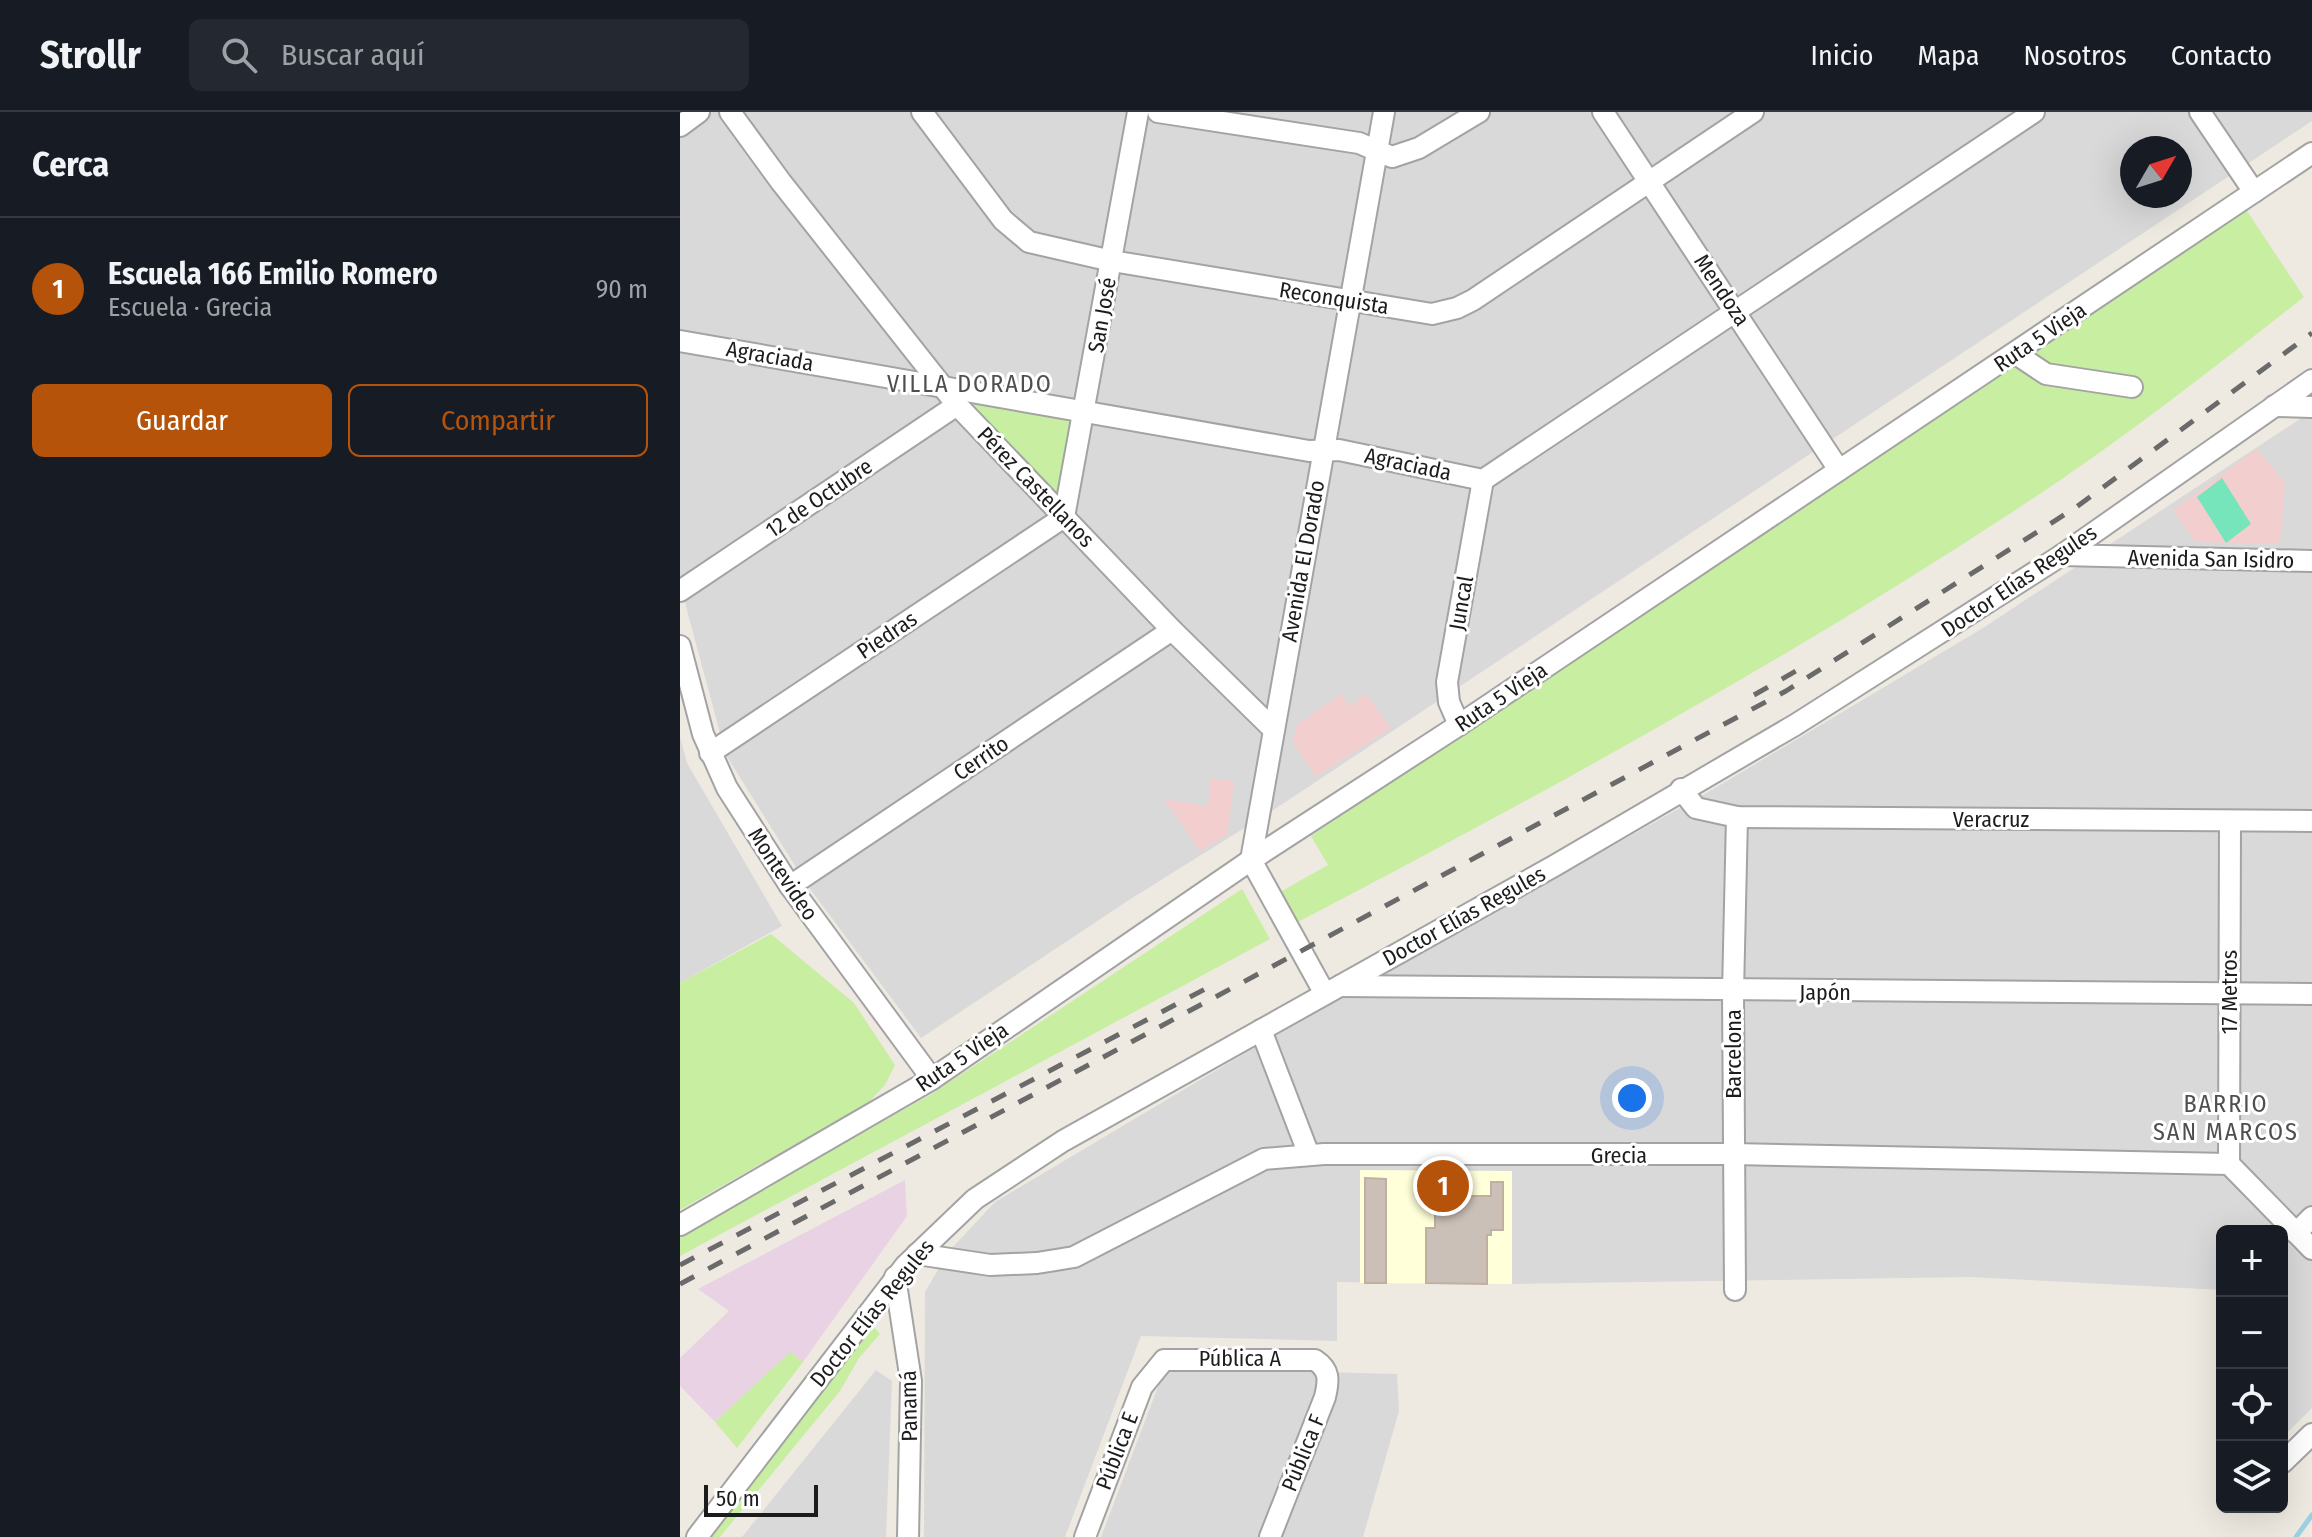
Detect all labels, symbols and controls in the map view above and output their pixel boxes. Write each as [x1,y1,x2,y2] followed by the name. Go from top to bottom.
[189,19,749,91] search box
[40,32,141,78] text: Strollr
[217,33,261,77] icon: search
[281,37,425,73] text: Buscar aquí
[1811,39,1873,72] text: Inicio
[1917,39,1979,72] text: Mapa
[2023,39,2127,72] text: Nosotros
[2171,39,2272,72] text: Contacto
[2120,136,2192,208] north arrow
[32,144,109,185] text: Cerca
[1688,249,1756,331] street label: Mendoza
[108,256,438,292] text: Escuela 166 Emilio Romero
[53,274,64,305] text: 1
[596,274,648,305] text: 90 m
[1082,275,1122,355] street label: San José
[1277,276,1391,320] street label: Reconquista
[108,292,272,323] text: Escuela · Grecia
[1989,296,2091,378] street label: Ruta 5 Vieja
[724,335,816,377] street label: Agraciada
[887,370,1053,398] district label: VILLA DORADO
[32,384,332,457] button: Guardar
[348,384,648,457] button: Compartir
[972,421,1100,553] street label: Pérez Castellanos
[1362,442,1454,486] street label: Agraciada
[761,452,877,544] street label: 12 de Octubre
[1275,478,1331,644] street label: Avenida El Dorado
[1936,519,2102,643] street label: Doctor Elías Regules
[2127,544,2295,574] street label: Avenida San Isidro
[1443,574,1479,632] street label: Juncal
[852,605,922,665] street label: Piedras
[1450,656,1552,738] street label: Ruta 5 Vieja
[948,730,1014,786] street label: Cerrito
[1953,806,2030,833] street label: Veracruz
[742,822,824,926] street label: Montevideo
[1378,860,1550,972] street label: Doctor Elías Regules
[2216,950,2243,1034] street label: 17 Metros
[1799,979,1851,1006] street label: Japón
[1720,1009,1747,1099] street label: Barcelona
[911,1016,1013,1098] street label: Ruta 5 Vieja
[1612,1078,1652,1118] your location
[2153,1090,2299,1146] district label: BARRIO SAN MARCOS
[1591,1142,1647,1169] street label: Grecia
[1417,1156,1469,1216] pin: 1
[2216,1225,2288,1513] map controls
[2216,1225,2288,1297] button: +
[804,1234,940,1392] street label: Doctor Elías Regules
[2216,1297,2288,1369] button: −
[1199,1345,1282,1372] street label: Pública A
[2216,1369,2288,1441] button: locate
[895,1370,923,1442] street label: Panamá
[1090,1408,1144,1494] street label: Pública E
[1275,1410,1331,1495] street label: Pública F
[2216,1441,2288,1513] button: layers
[704,1481,818,1517] scale bar
[716,1485,760,1512] text: 50 m

